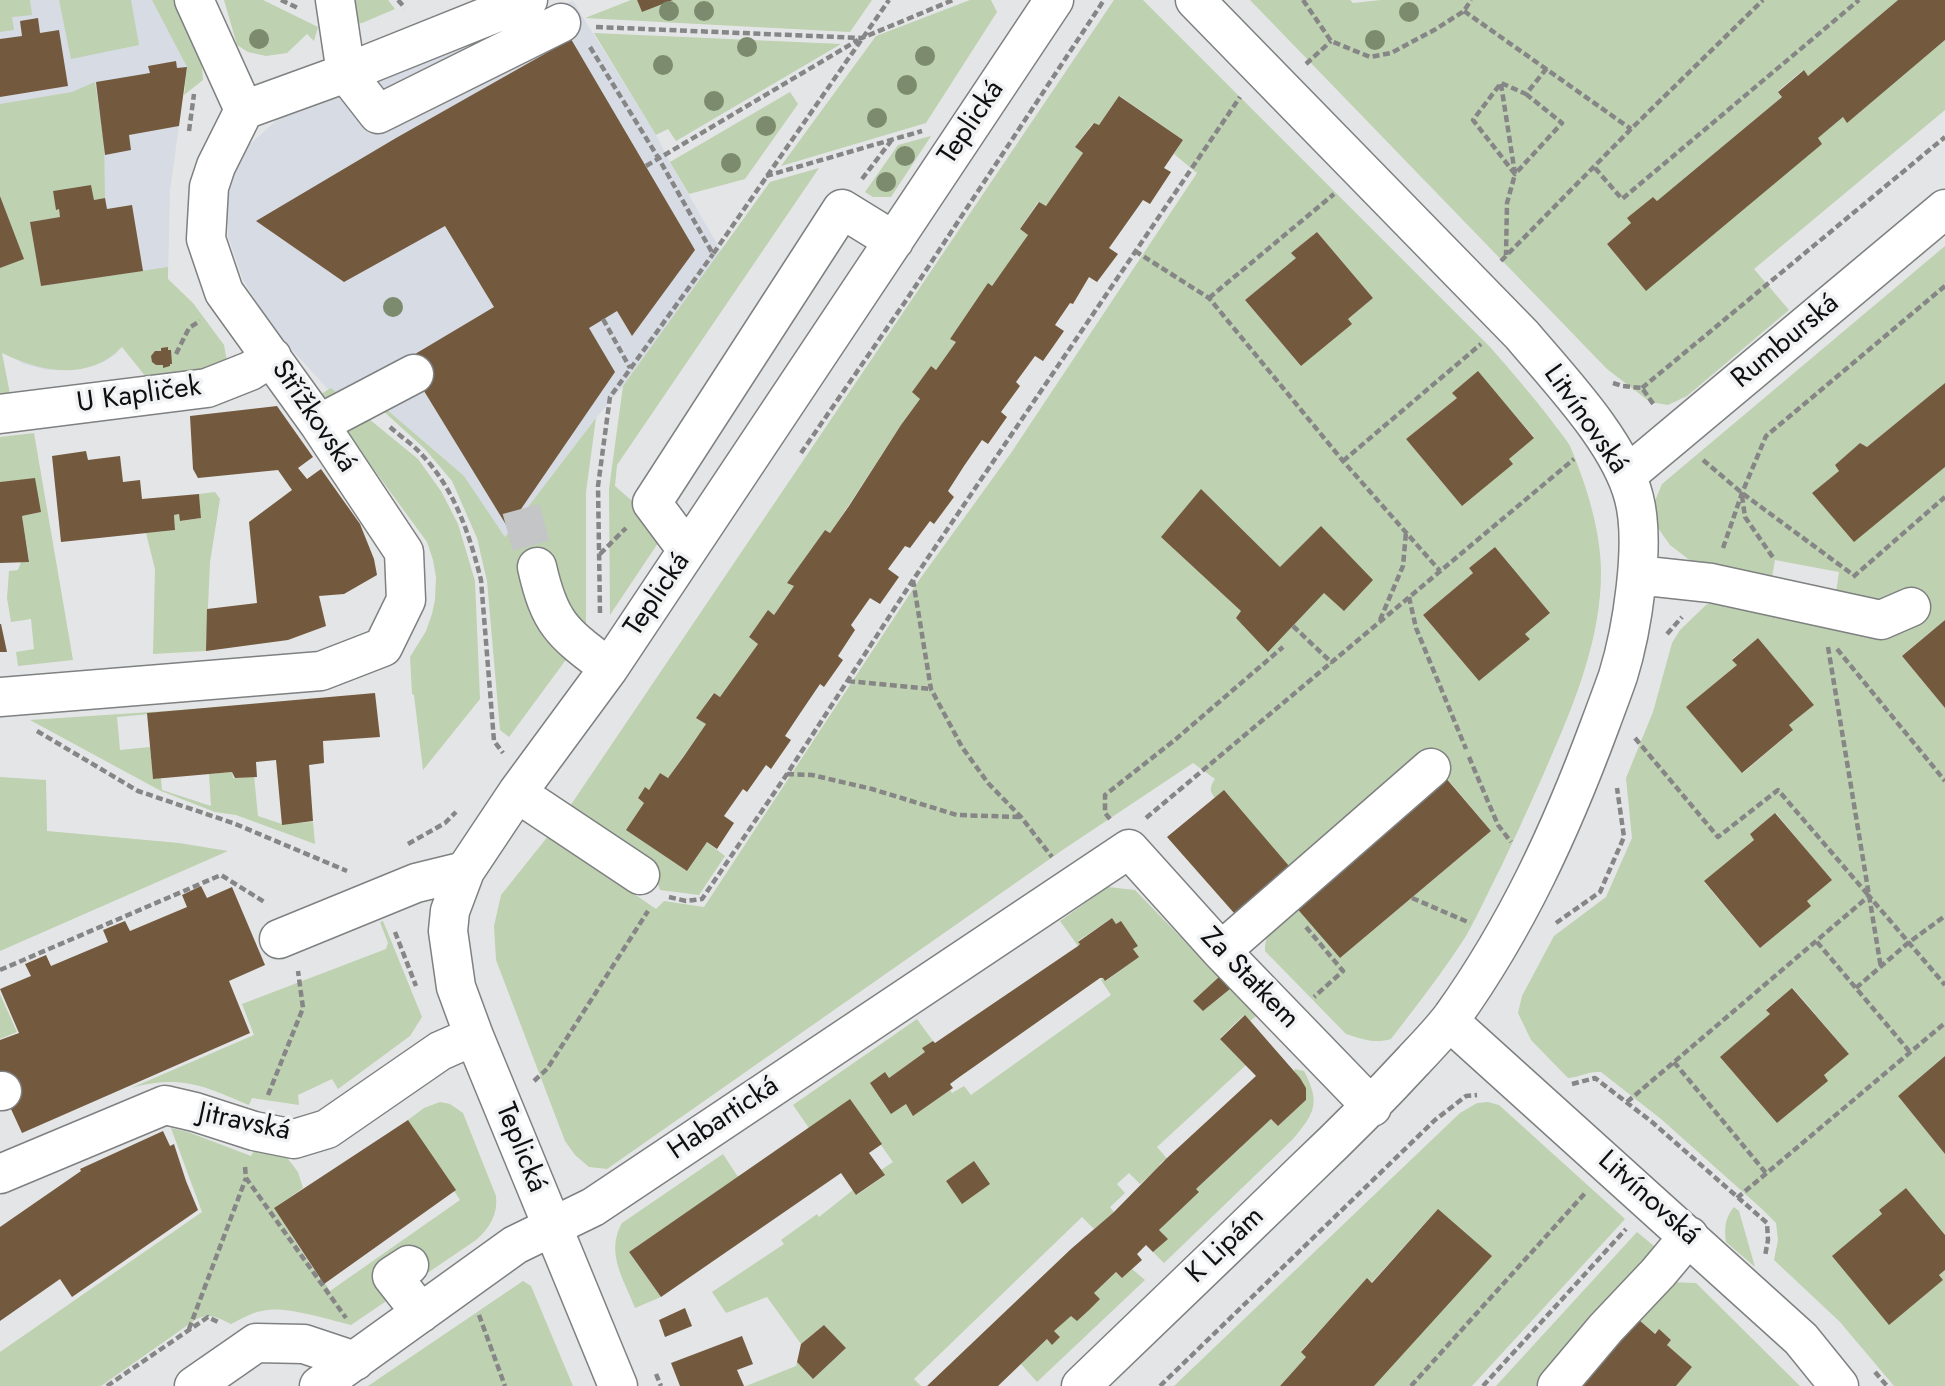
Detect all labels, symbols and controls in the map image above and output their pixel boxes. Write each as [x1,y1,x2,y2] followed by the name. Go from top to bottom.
[932,75,1012,171] street label: Teplická
[1726,287,1846,397] street label: Rumburská
[263,355,363,479] street label: Střížkovská
[1535,359,1635,481] street label: Litvínovská
[75,371,203,421] street label: U Kapliček
[618,547,698,643] street label: Teplická
[1193,921,1305,1037] street label: Za Statkem
[662,1070,786,1168] street label: Habartická
[195,1097,293,1149] street label: Jitravská
[487,1098,553,1198] street label: Teplická
[1590,1145,1706,1253] street label: Litvínovská
[1180,1201,1272,1291] street label: K Lipám

